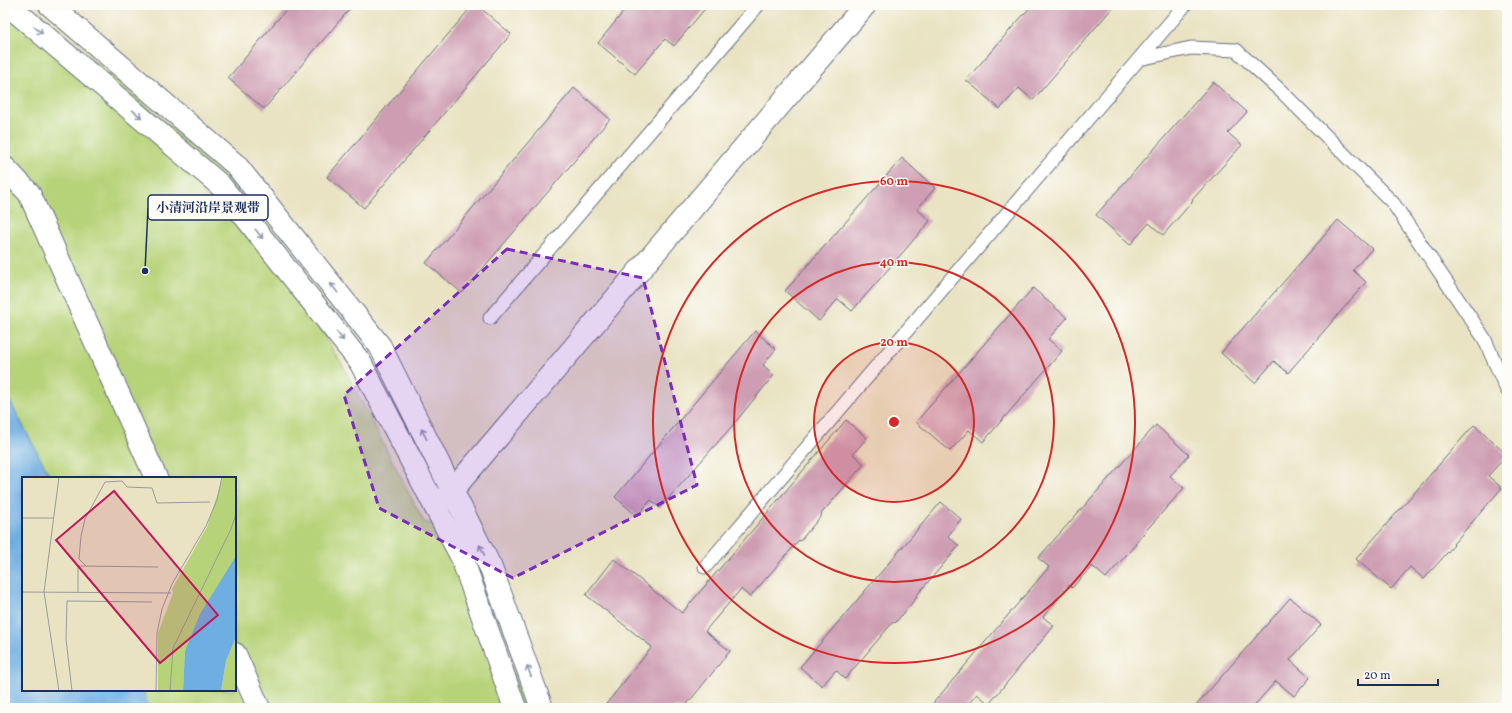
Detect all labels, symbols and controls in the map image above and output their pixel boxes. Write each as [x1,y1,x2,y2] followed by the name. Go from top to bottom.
[33,26,43,35] one-way arrow
[132,110,142,119] one-way arrow
[880,174,908,190] text: 60 m
[148,195,268,220] callout: 小清河沿岸景观带
[156,200,260,218] text: 小清河沿岸景观带
[255,229,264,240] one-way arrow
[880,255,909,271] text: 40 m
[329,283,338,294] one-way arrow
[335,331,344,342] one-way arrow
[880,335,908,351] text: 20 m
[887,415,901,429] centre of rings
[420,428,427,440] one-way arrow
[22,477,236,691] inset map
[478,544,485,556] one-way arrow
[1358,661,1438,687] scale bar
[524,666,532,678] one-way arrow
[1364,668,1391,684] text: 20 m

